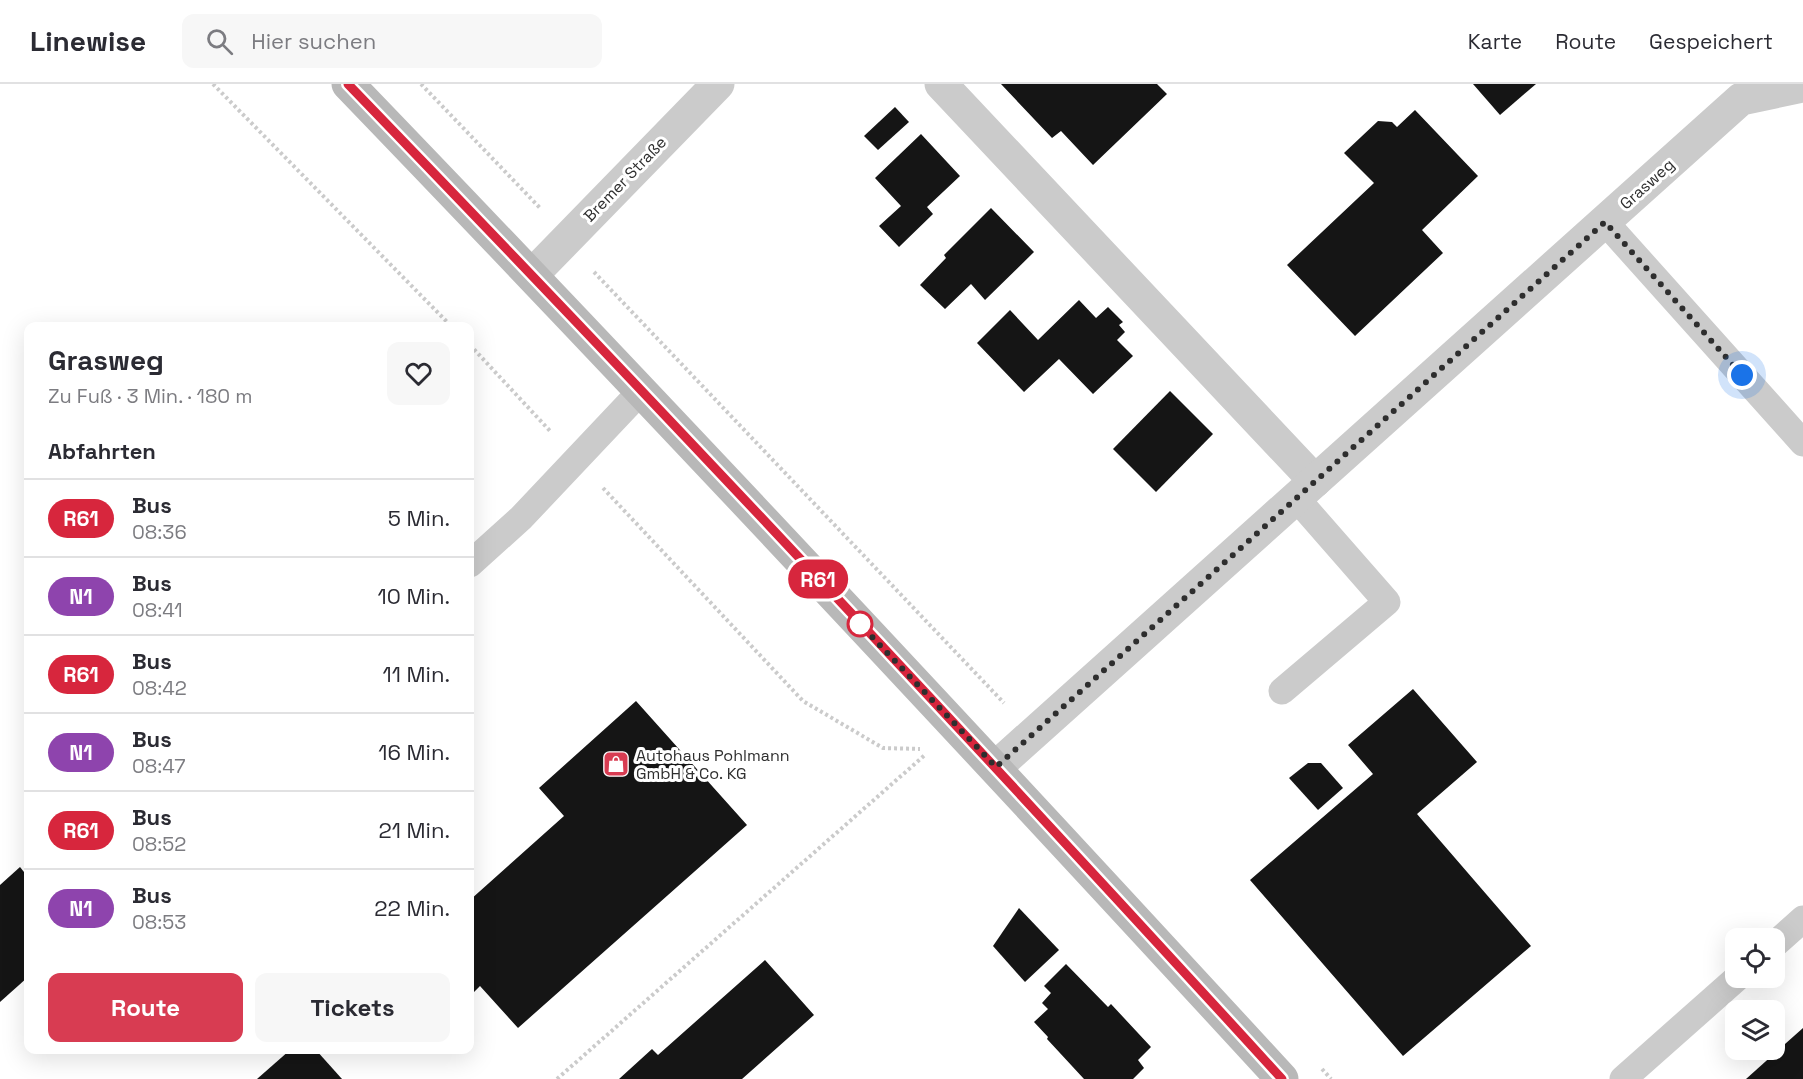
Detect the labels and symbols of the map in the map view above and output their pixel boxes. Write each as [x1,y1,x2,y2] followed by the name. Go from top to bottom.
[579,132,671,226] street label: Bremer Straße
[1615,154,1679,214] street label: Grasweg
[1727,360,1757,390] your location
[784,560,852,598] line badge: R61
[847,611,873,637] unlabelled marker
[636,745,790,784] place label: Autohaus Pohlmann GmbH & Co. KG
[601,749,631,779] shop icon: Autohaus Pohlmann GmbH & Co. KG

